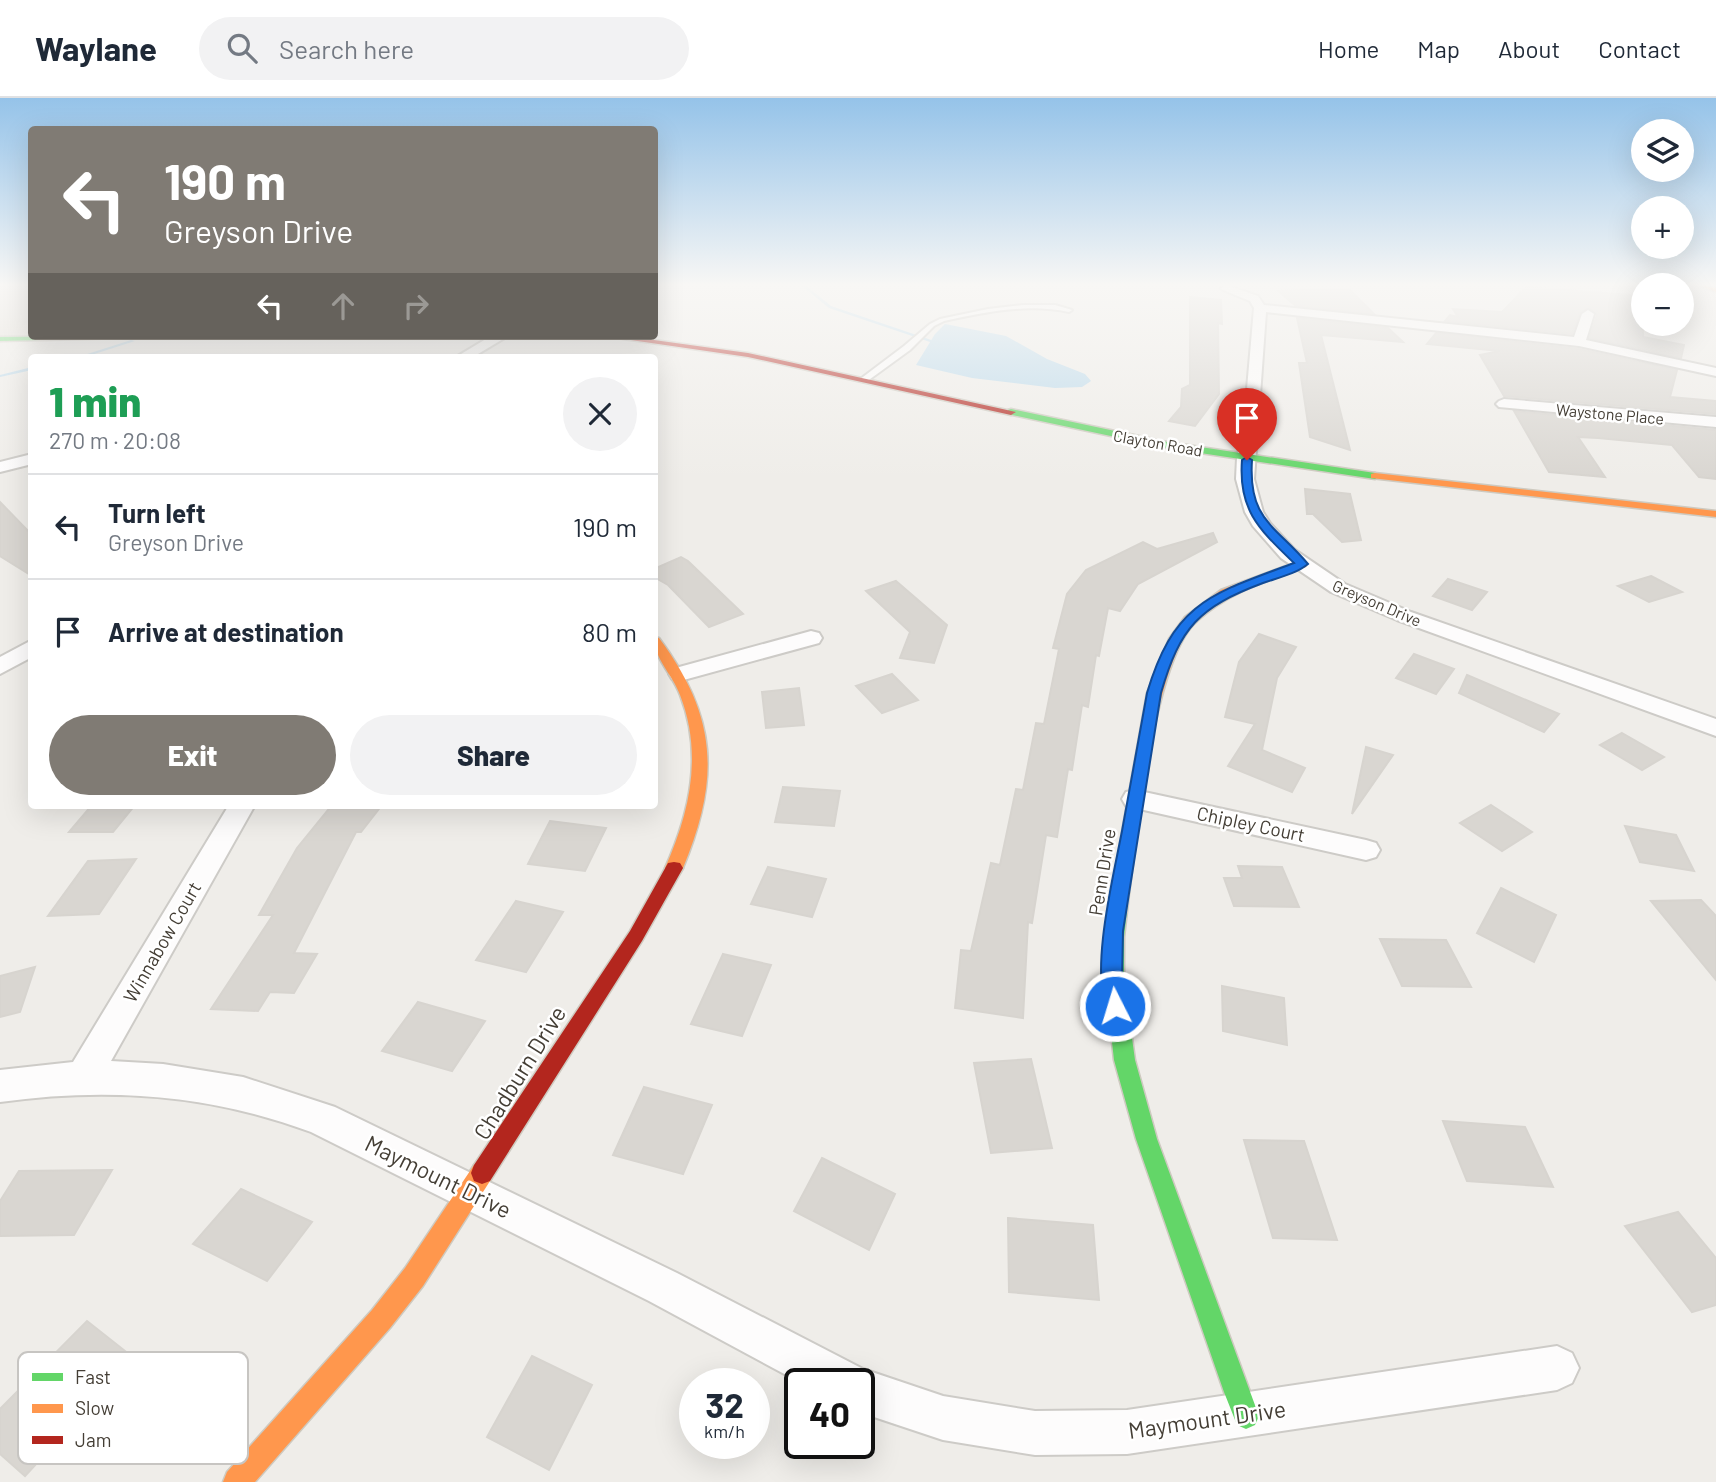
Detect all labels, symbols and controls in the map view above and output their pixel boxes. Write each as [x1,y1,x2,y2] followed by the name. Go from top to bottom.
[199,17,689,80] search box
[35,28,157,68] text: Waylane
[223,29,261,67] icon: search
[279,33,414,64] text: Search here
[1318,34,1379,63] text: Home
[1417,34,1460,63] text: Map
[1498,34,1560,63] text: About
[1598,34,1681,63] text: Contact
[1631,119,1694,336] map controls
[1631,119,1694,182] button: layers
[164,151,286,210] text: 190 m
[49,154,140,245] icon: left
[1631,196,1694,259] button: +
[164,211,353,249] text: Greyson Drive
[1631,273,1694,336] button: −
[251,287,289,325] icon: left
[324,287,362,325] icon: ahead
[397,287,435,325] icon: right
[49,375,141,425] text: 1 min
[563,377,637,451] button: close
[1217,388,1277,460] pin
[1228,399,1266,437] icon: arrive
[1555,399,1665,428] street label: Waystone Place
[1112,425,1204,460] street label: Clayton Road
[49,426,181,454] text: 270 m · 20:08
[108,497,206,528] text: Turn left
[49,508,87,546] icon: left
[573,511,637,542] text: 190 m
[108,528,244,556] text: Greyson Drive
[1330,575,1424,630] street label: Greyson Drive
[49,613,87,651] icon: arrive
[108,616,344,647] text: Arrive at destination
[582,616,637,647] text: 80 m
[49,715,336,795] button: Exit
[350,715,637,795] button: Share
[1195,801,1307,846] street label: Chipley Court
[1083,827,1120,917] street label: Penn Drive
[118,877,205,1006] street label: Winnabow Court
[1078,969,1152,1043] position arrow
[467,1001,571,1144] street label: Chadburn Drive
[361,1129,516,1224] street label: Maymount Drive
[18,1352,248,1464] legend
[75,1365,111,1388] text: Fast
[784,1368,875,1459] speed limit sign: 40
[705,1383,744,1425] text: 32
[1126,1394,1288,1444] street label: Maymount Drive
[75,1396,114,1419] text: Slow
[704,1420,745,1442] text: km/h
[75,1428,111,1451] text: Jam

